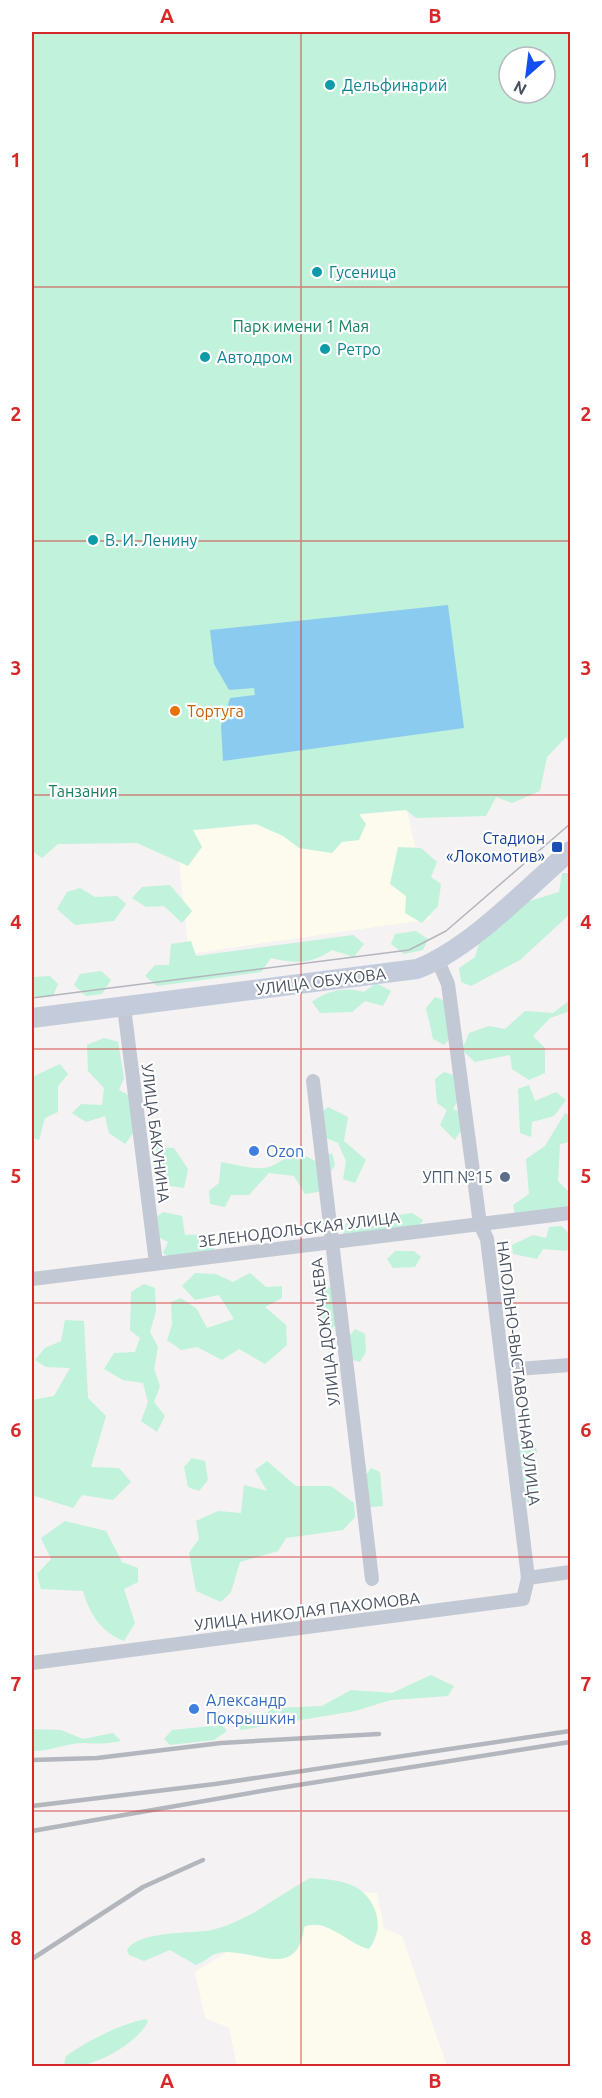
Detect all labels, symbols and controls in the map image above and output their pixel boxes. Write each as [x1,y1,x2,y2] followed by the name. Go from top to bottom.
[160,4,174,27] text: A
[428,4,442,27] text: B
[497,45,557,105] north arrow
[342,76,447,94] place label: Дельфинарий
[510,77,529,99] text: N
[323,78,337,92] marker: Дельфинарий
[10,148,22,171] text: 1
[580,148,592,171] text: 1
[329,263,397,281] place label: Гусеница
[310,265,324,279] marker: Гусеница
[233,317,369,335] park label: Парк имени 1 Мая
[337,340,381,358] place label: Ретро
[318,342,332,356] marker: Ретро
[217,348,292,366] place label: Автодром
[198,350,212,364] marker: Автодром
[10,402,22,425] text: 2
[580,402,592,425] text: 2
[105,531,198,549] place label: В. И. Ленину
[86,533,100,547] marker: В. И. Ленину
[10,656,22,679] text: 3
[580,656,592,679] text: 3
[187,702,244,720] place label: Тортуга
[168,704,182,718] marker: Тортуга
[48,782,118,800] park label: Танзания
[446,829,545,865] place label: Стадион «Локомотив»
[550,840,564,854] marker: Стадион «Локомотив»
[10,910,22,933] text: 4
[580,910,592,933] text: 4
[255,964,387,998] street label: УЛИЦА ОБУХОВА
[139,1062,174,1204] street label: УЛИЦА БАКУНИНА
[266,1142,304,1160] place label: Ozon
[247,1144,261,1158] marker: Ozon
[10,1164,22,1187] text: 5
[580,1164,592,1187] text: 5
[423,1168,493,1186] place label: УПП №15
[498,1170,512,1184] marker: УПП №15
[197,1208,401,1250] street label: ЗЕЛЕНОДОЛЬСКАЯ УЛИЦА
[494,1240,544,1507] street label: НАПОЛЬНО-ВЫСТАВОЧНАЯ УЛИЦА
[307,1256,343,1407] street label: УЛИЦА ДОКУЧАЕВА
[10,1418,22,1441] text: 6
[580,1418,592,1441] text: 6
[193,1588,421,1634] street label: УЛИЦА НИКОЛАЯ ПАХОМОВА
[10,1672,22,1695] text: 7
[580,1672,592,1695] text: 7
[206,1691,296,1727] place label: Александр Покрышкин
[187,1702,201,1716] marker: Александр Покрышкин
[10,1926,22,1949] text: 8
[580,1926,592,1949] text: 8
[160,2069,174,2092] text: A
[428,2069,442,2092] text: B

